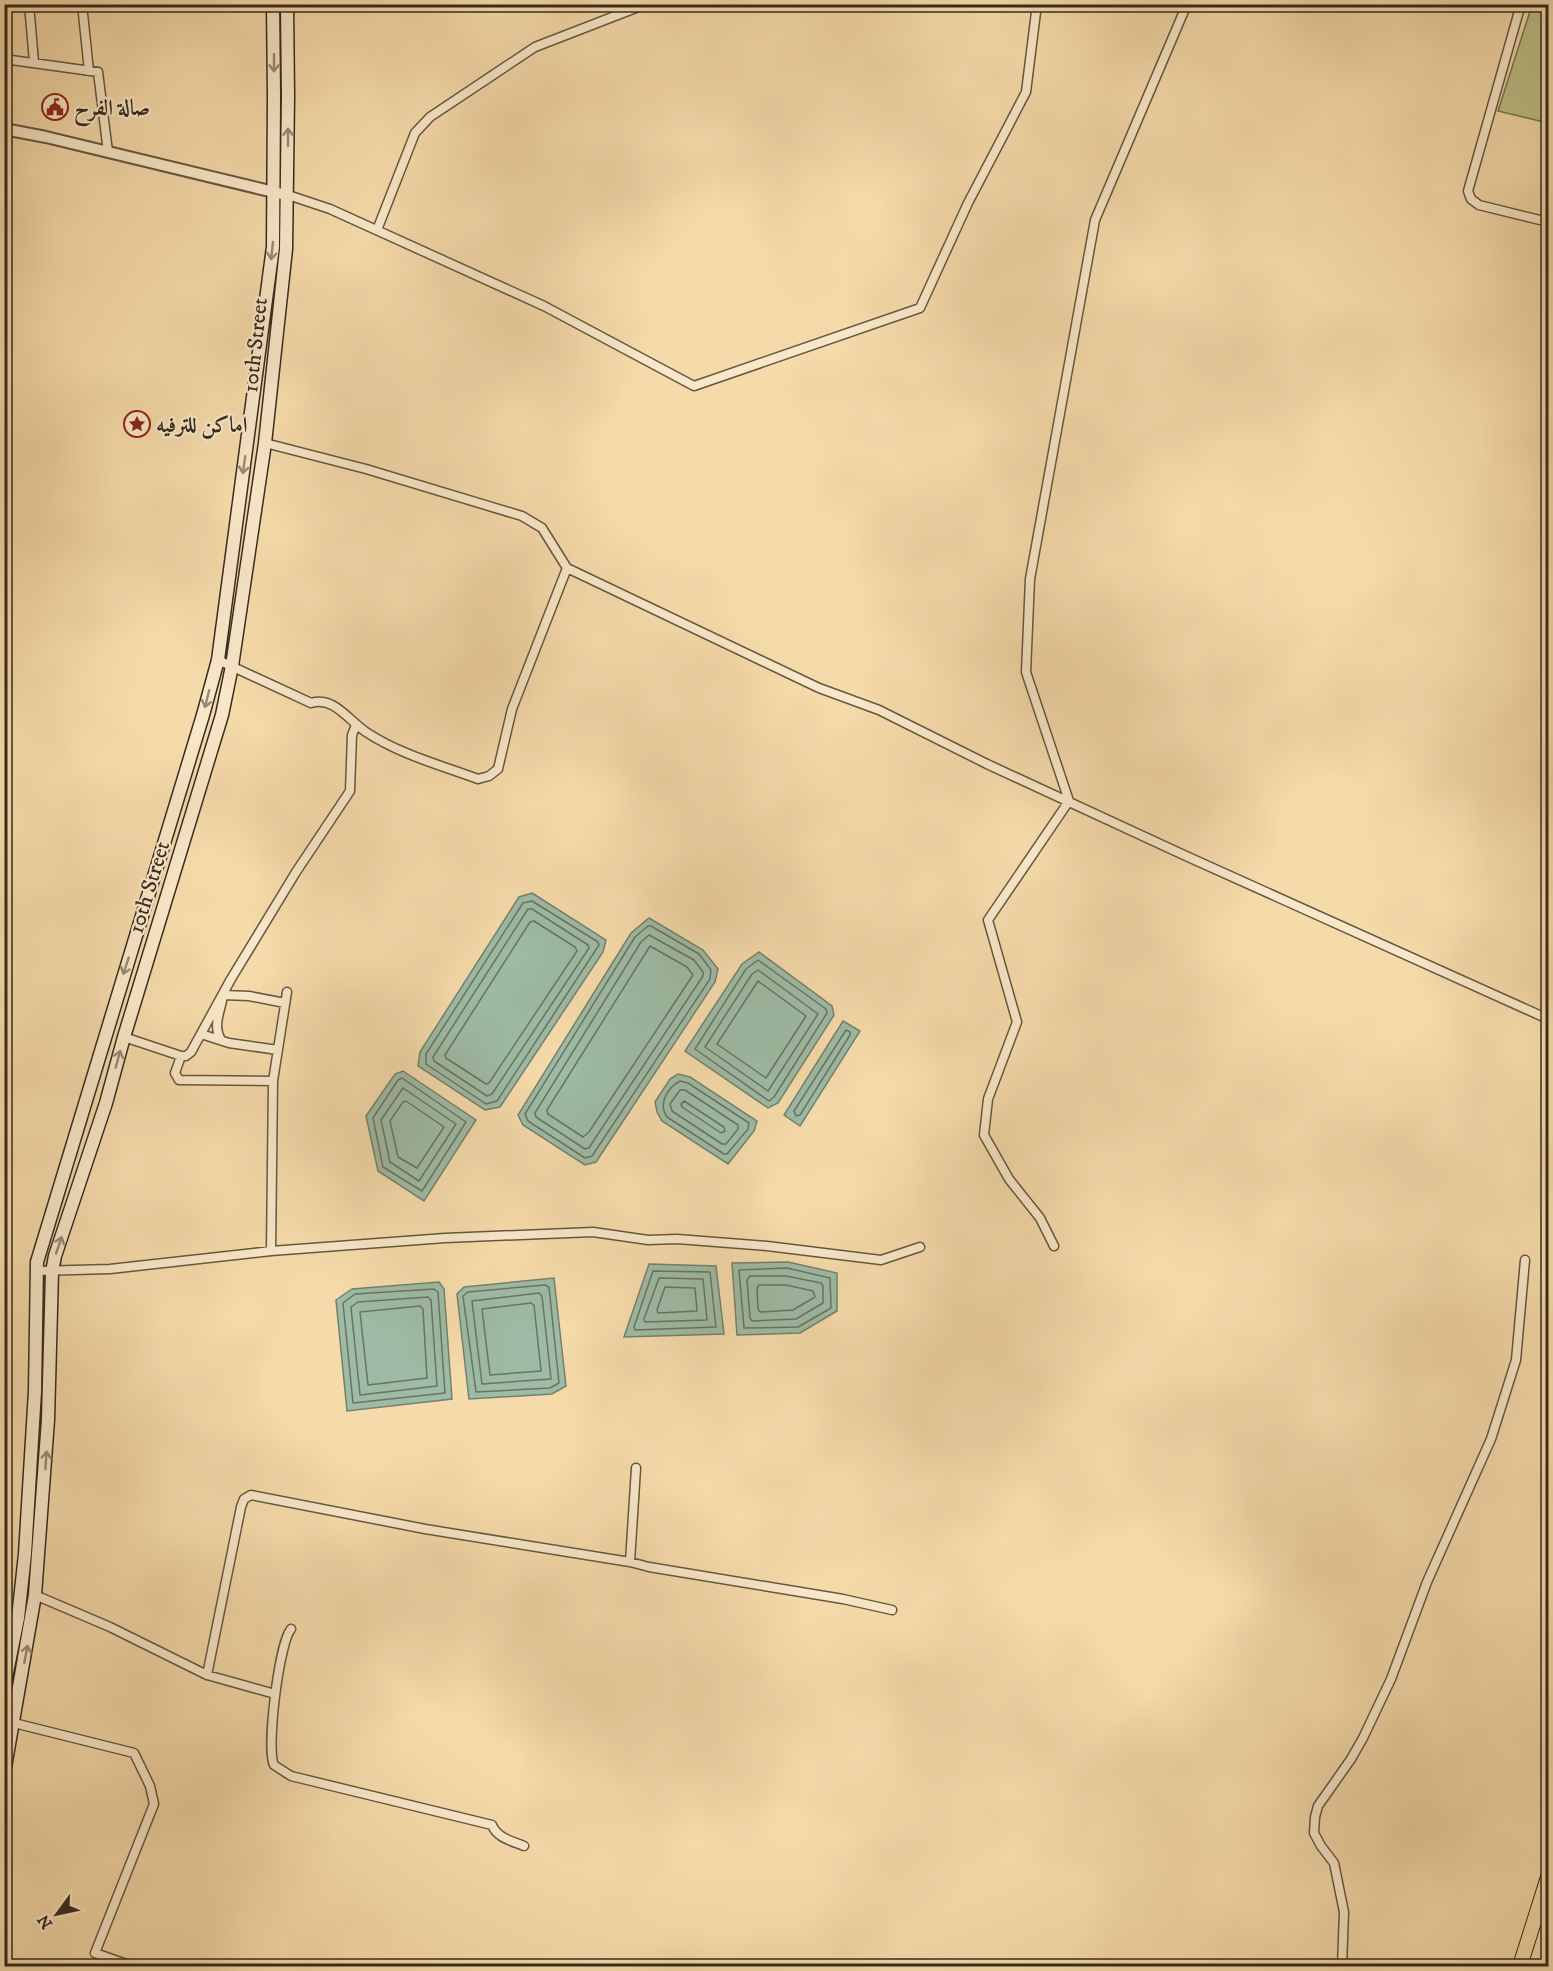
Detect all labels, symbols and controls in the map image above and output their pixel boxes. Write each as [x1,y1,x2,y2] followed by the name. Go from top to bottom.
[268,52,280,72] one-way arrow
[40,92,70,122] public building icon: صالة الفرح
[74,95,150,127] place label: صالة الفرح
[282,127,294,147] one-way arrow
[266,241,277,260] one-way arrow
[237,296,274,394] street label: 10th Street
[122,409,152,439] place icon: اماكن للترفيه
[156,412,248,439] place label: اماكن للترفيه
[238,455,249,474] one-way arrow
[201,689,213,708] one-way arrow
[123,838,176,937] street label: 10th Street
[120,956,131,975] one-way arrow
[113,1050,125,1069] one-way arrow
[54,1236,65,1255] one-way arrow
[41,1450,52,1470] one-way arrow
[21,1644,32,1664] one-way arrow
[27,1884,87,1944] north arrow
[33,1911,57,1933] text: N

